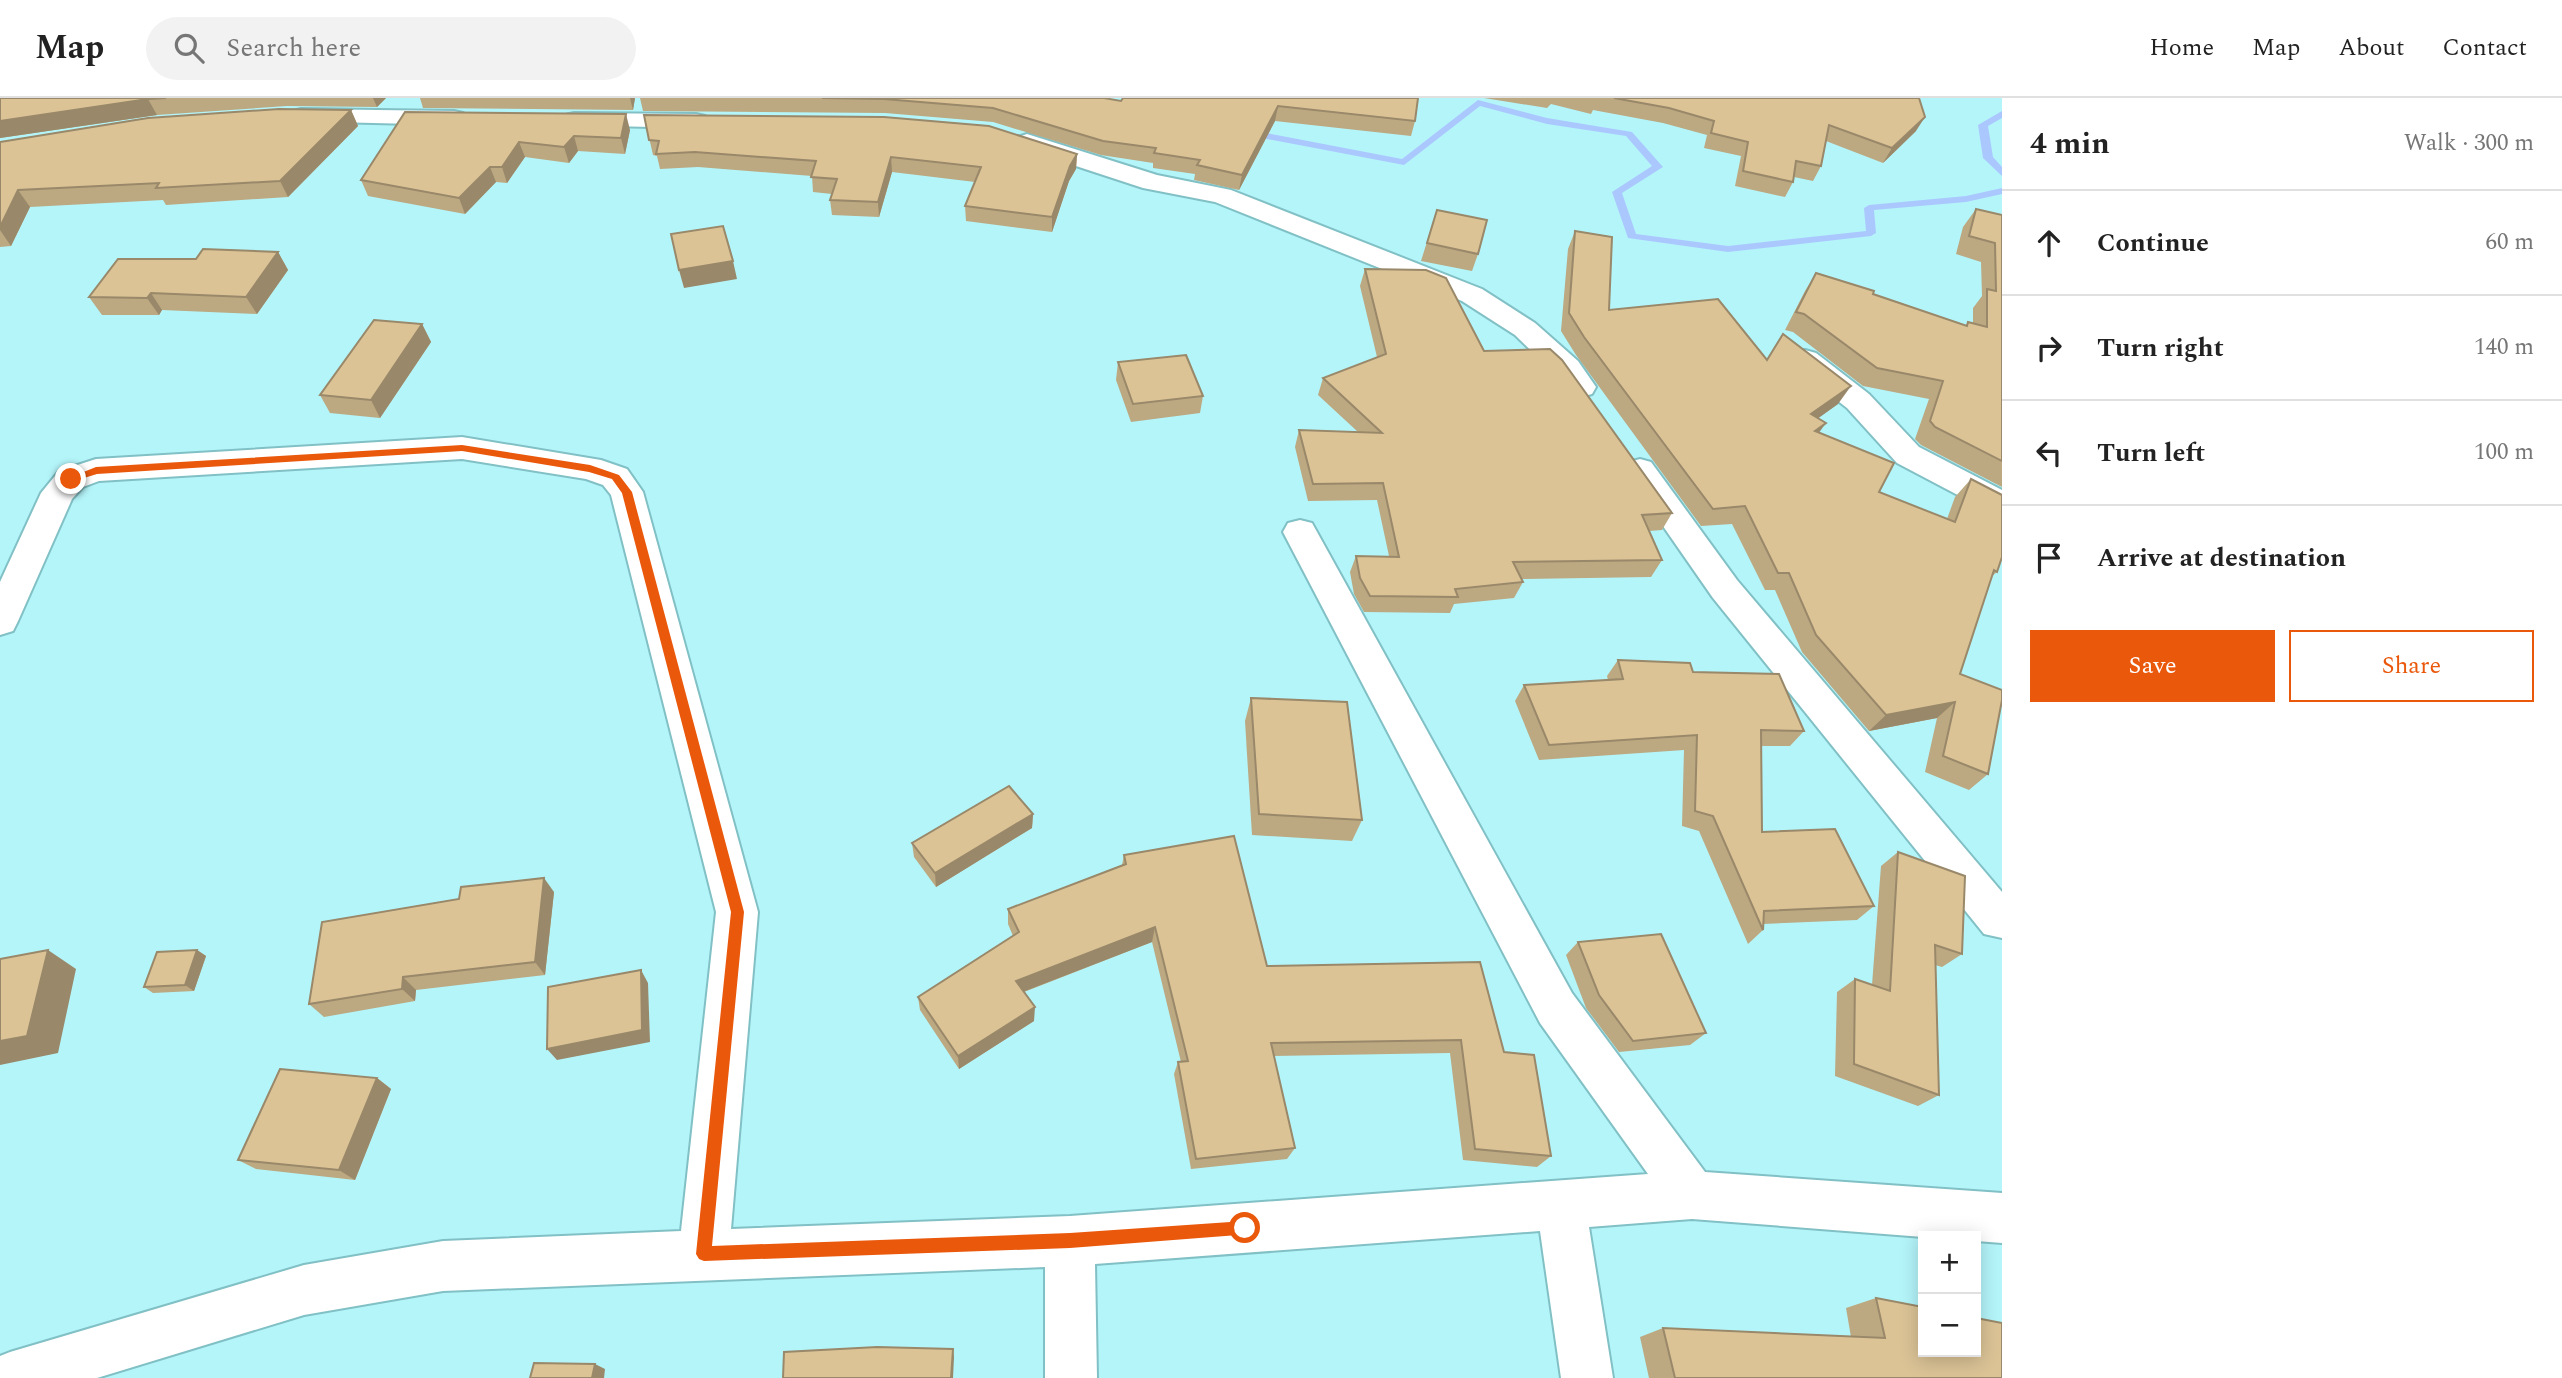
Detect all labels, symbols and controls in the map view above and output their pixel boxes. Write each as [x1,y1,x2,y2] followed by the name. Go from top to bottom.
[146,17,636,80] search box
[35,23,104,73] text: Map
[226,28,361,68] text: Search here
[170,29,208,67] icon: search
[2149,30,2214,66] text: Home
[2252,30,2300,66] text: Map
[2338,30,2404,66] text: About
[2442,30,2527,66] text: Contact
[2030,121,2110,167] text: 4 min
[2404,126,2534,161] text: Walk · 300 m
[2097,223,2209,263] text: Continue
[2030,224,2068,262] icon: ahead
[2485,225,2534,260] text: 60 m
[2097,328,2224,368] text: Turn right
[2030,329,2068,367] icon: right
[2474,330,2534,365] text: 140 m
[2097,433,2205,473] text: Turn left
[2030,434,2068,472] icon: left
[2474,435,2534,470] text: 100 m
[55,463,86,494] route end
[2097,538,2346,578] text: Arrive at destination
[2030,539,2068,577] icon: arrive
[2030,630,2275,702] button: Save
[2289,630,2534,702] button: Share
[1229,1212,1260,1243] route start
[1918,1231,1981,1357] map controls
[1918,1231,1981,1294] button: +
[1918,1294,1981,1357] button: −

